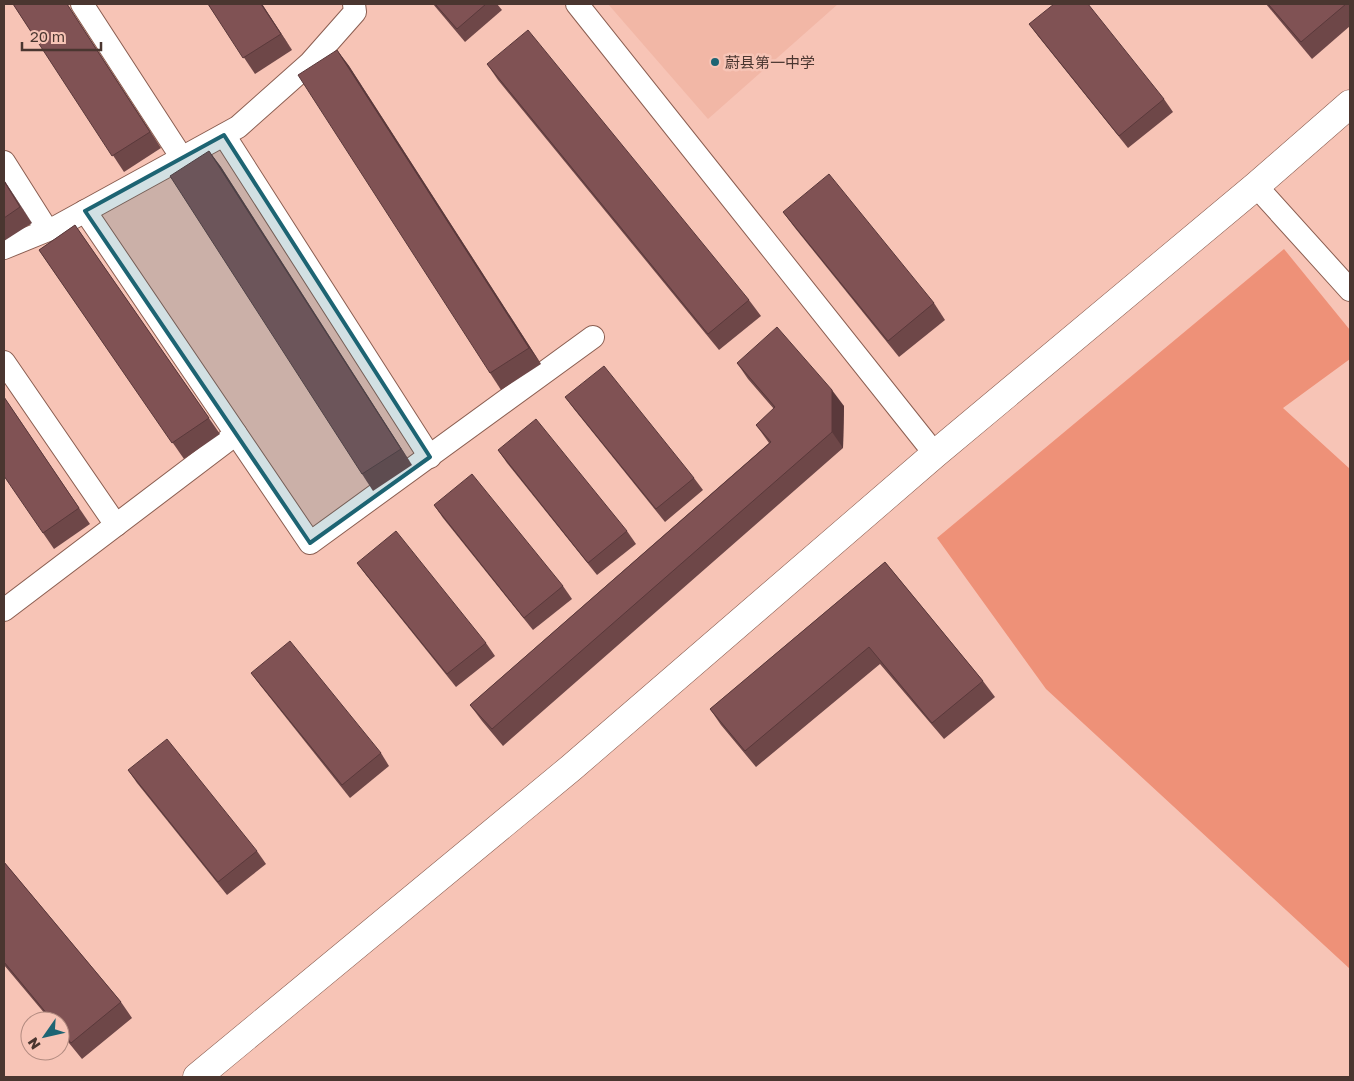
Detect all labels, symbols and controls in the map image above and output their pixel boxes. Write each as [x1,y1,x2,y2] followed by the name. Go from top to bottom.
[22,20,101,52] scale bar
[30,27,65,45] text: 20 m
[725,53,815,71] place label: 蔚县第一中学
[709,56,721,68] marker: 蔚县第一中学
[20,1011,70,1061] north arrow
[24,1034,44,1053] text: N

